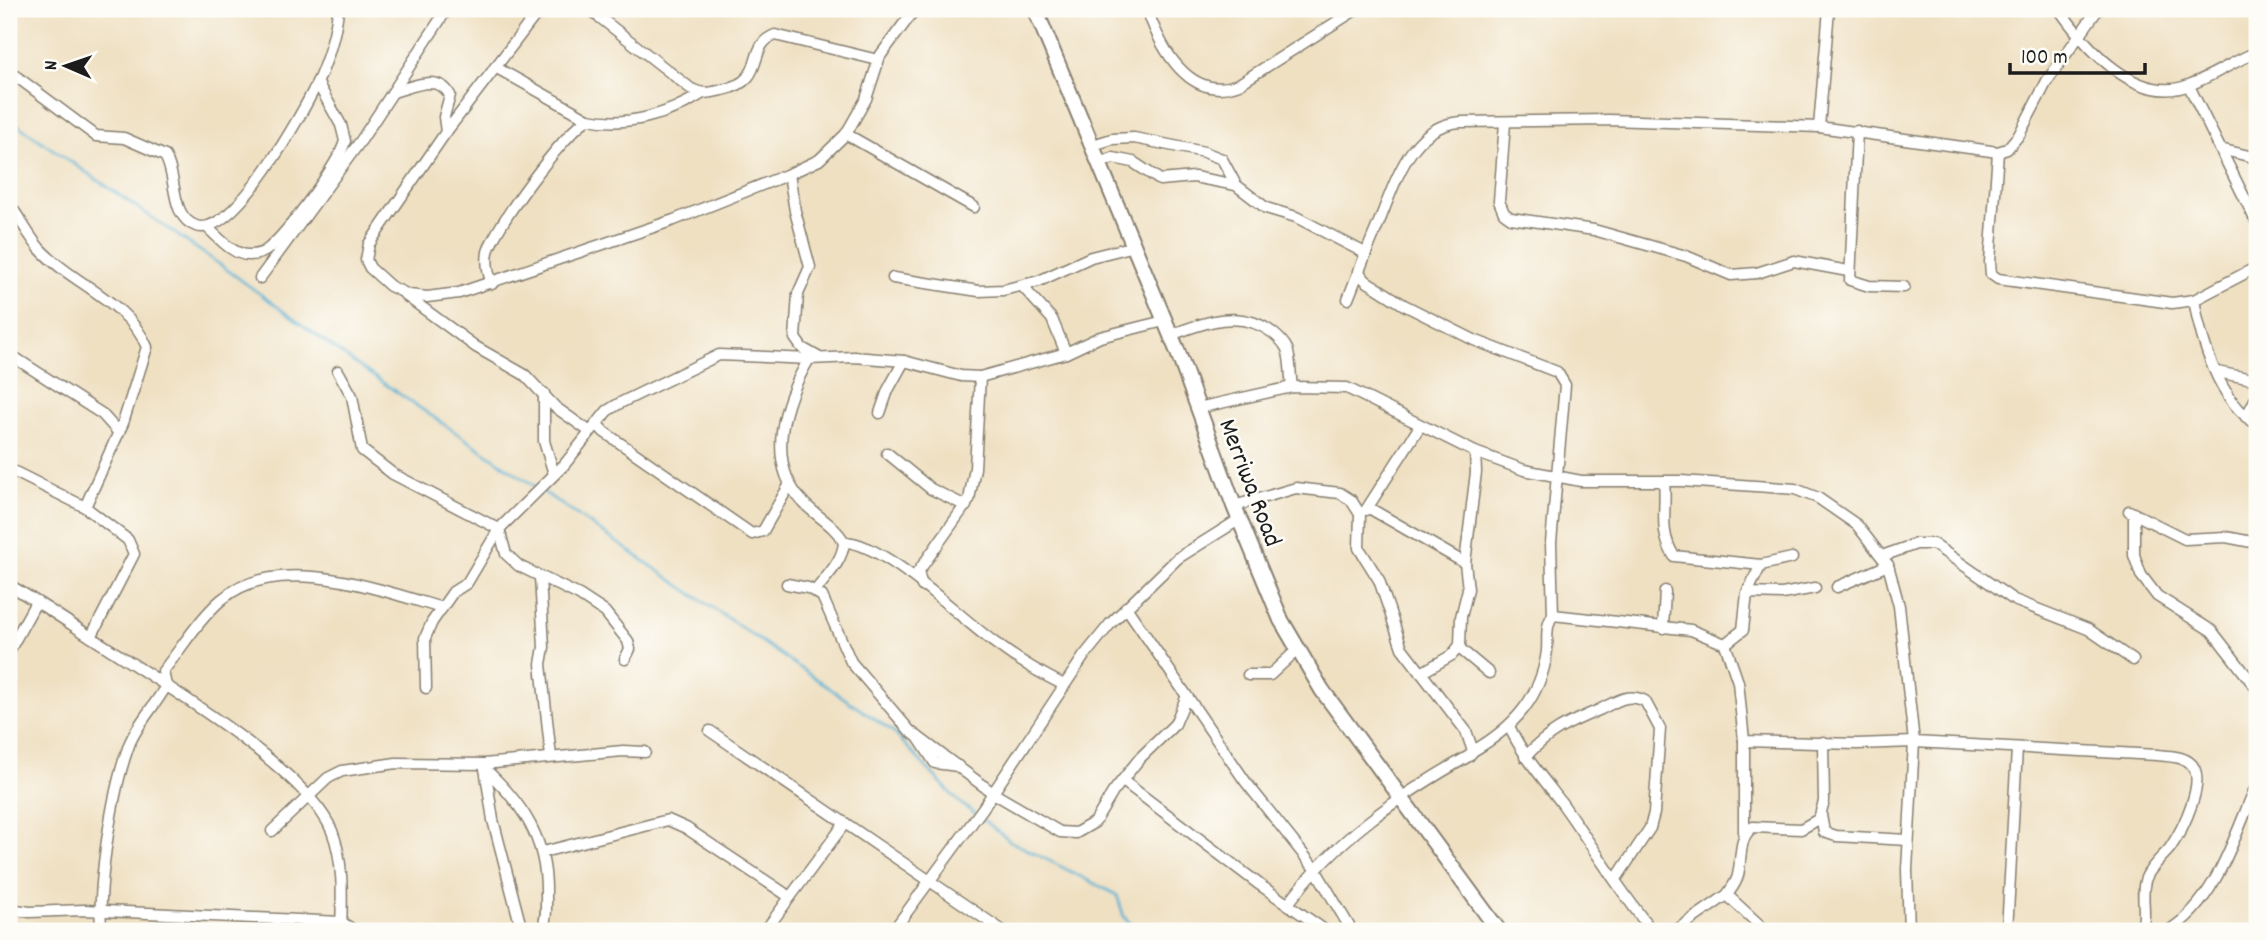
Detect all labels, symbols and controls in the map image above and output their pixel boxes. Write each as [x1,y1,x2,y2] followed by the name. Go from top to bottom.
[32,32,102,102] north arrow
[2010,32,2145,76] scale bar
[2021,44,2068,74] text: 100 m
[39,60,66,71] text: N
[1207,414,1290,553] street label: Merriwa Road

